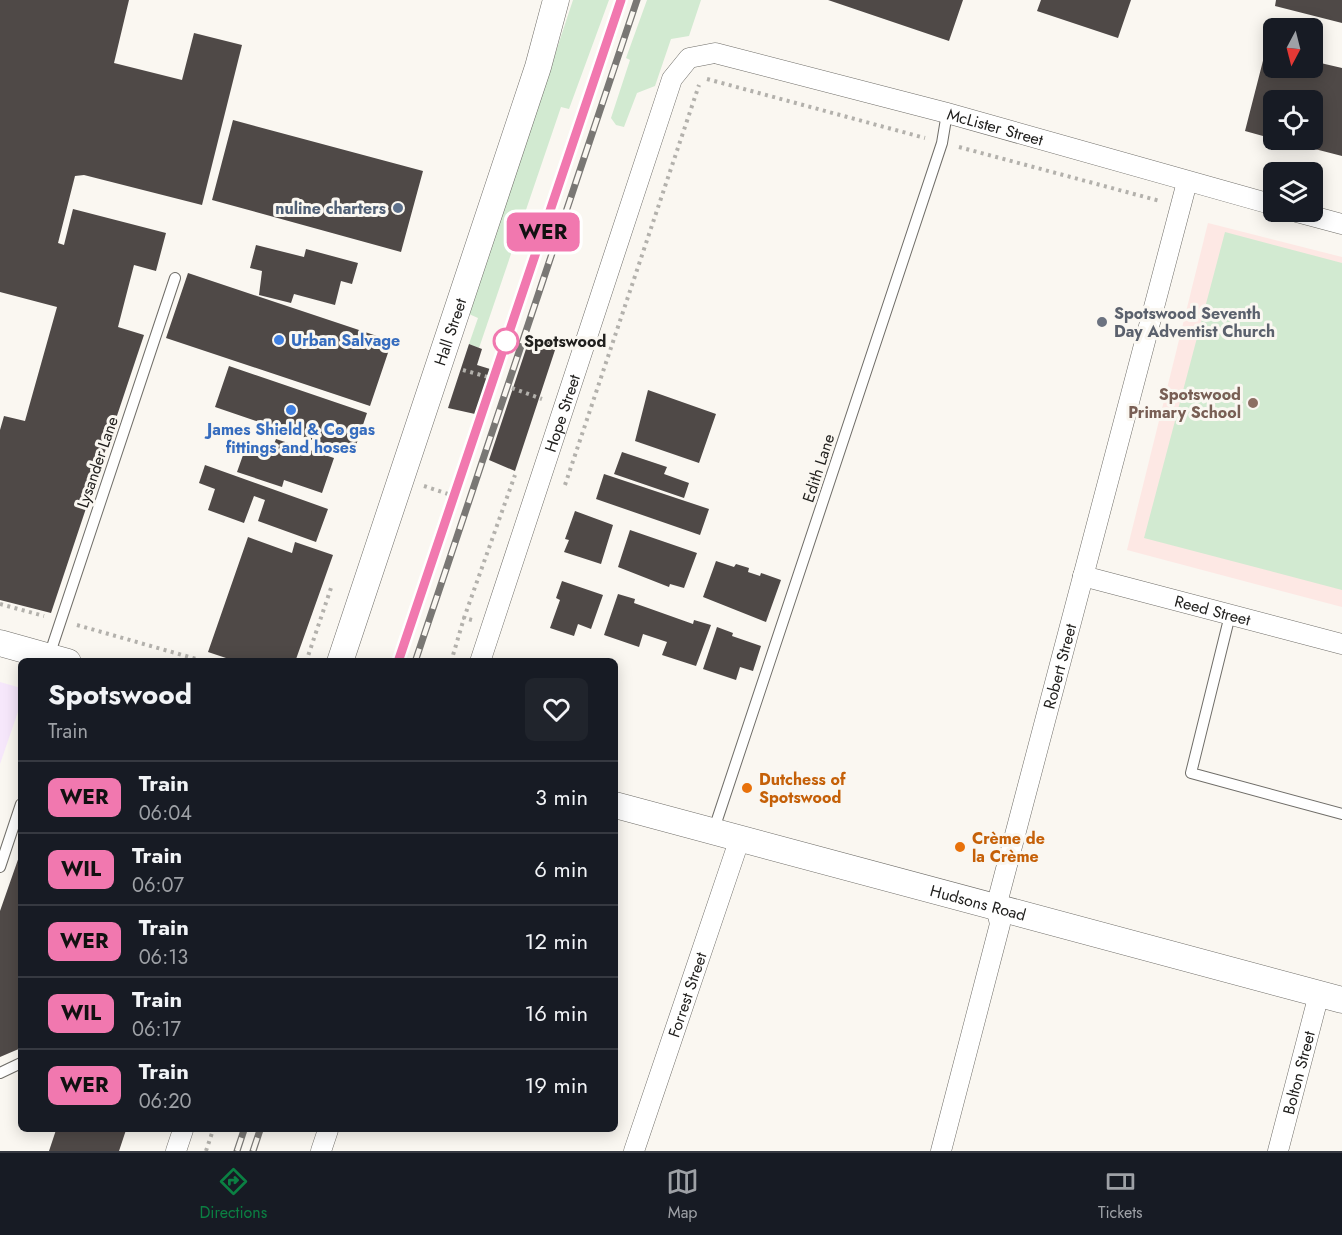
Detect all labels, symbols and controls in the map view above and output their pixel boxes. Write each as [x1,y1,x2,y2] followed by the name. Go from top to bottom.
[1263,18,1323,78] north arrow
[1263,18,1323,222] map controls
[1263,90,1323,150] button: locate
[944,103,1046,152] street label: McLister Street
[1263,162,1323,222] button: layers
[275,197,386,220] place label: nuline charters
[391,201,405,215] marker: nuline charters
[508,212,578,252] line badge: WER
[519,217,567,247] text: WER
[428,295,472,369] street label: Hall Street
[1114,302,1275,343] place label: Spotswood Seventh Day Adventist Church
[1095,315,1109,329] marker: Spotswood Seventh Day Adventist Church
[493,328,519,354] marker: Spotswood
[291,329,400,352] place label: Urban Salvage
[524,330,606,353] place label: Spotswood
[272,333,286,347] marker: Urban Salvage
[539,371,586,455] street label: Hope Street
[1128,383,1241,424] place label: Spotswood Primary School
[1246,396,1260,410] marker: Spotswood Primary School
[284,403,298,417] marker: James Shield & Co gas fittings and hoses
[71,413,124,511] street label: Lysander Lane
[204,418,375,459] place label: James Shield & Co gas fittings and hoses
[797,431,840,505] street label: Edith Lane
[1172,590,1253,632] street label: Reed Street
[1038,621,1082,712] street label: Robert Street
[48,674,192,715] text: Spotswood
[525,678,588,741] button: heart
[48,717,88,746] text: Train
[139,767,189,799] text: Train
[759,768,847,809] place label: Dutchess of Spotswood
[535,781,588,813] text: 3 min
[740,781,754,795] marker: Dutchess of Spotswood
[60,782,109,812] text: WER
[139,799,192,828] text: 06:04
[972,827,1045,868] place label: Crème de la Crème
[132,839,182,871] text: Train
[953,840,967,854] marker: Crème de la Crème
[534,853,588,885] text: 6 min
[61,854,101,884] text: WIL
[132,871,184,900] text: 06:07
[928,879,1029,927] street label: Hudsons Road
[139,911,189,943] text: Train
[525,925,588,957] text: 12 min
[60,926,109,956] text: WER
[139,943,188,972] text: 06:13
[662,949,713,1041] street label: Forrest Street
[132,983,182,1015] text: Train
[524,997,588,1029] text: 16 min
[61,998,101,1028] text: WIL
[132,1015,181,1044] text: 06:17
[1277,1028,1321,1117] street label: Bolton Street
[139,1055,189,1087] text: Train
[524,1069,588,1101] text: 19 min
[60,1070,109,1100] text: WER
[139,1087,192,1116] text: 06:20
[199,1165,267,1224] tab: Directions
[666,1165,699,1224] tab: Map
[1098,1165,1143,1224] tab: Tickets

